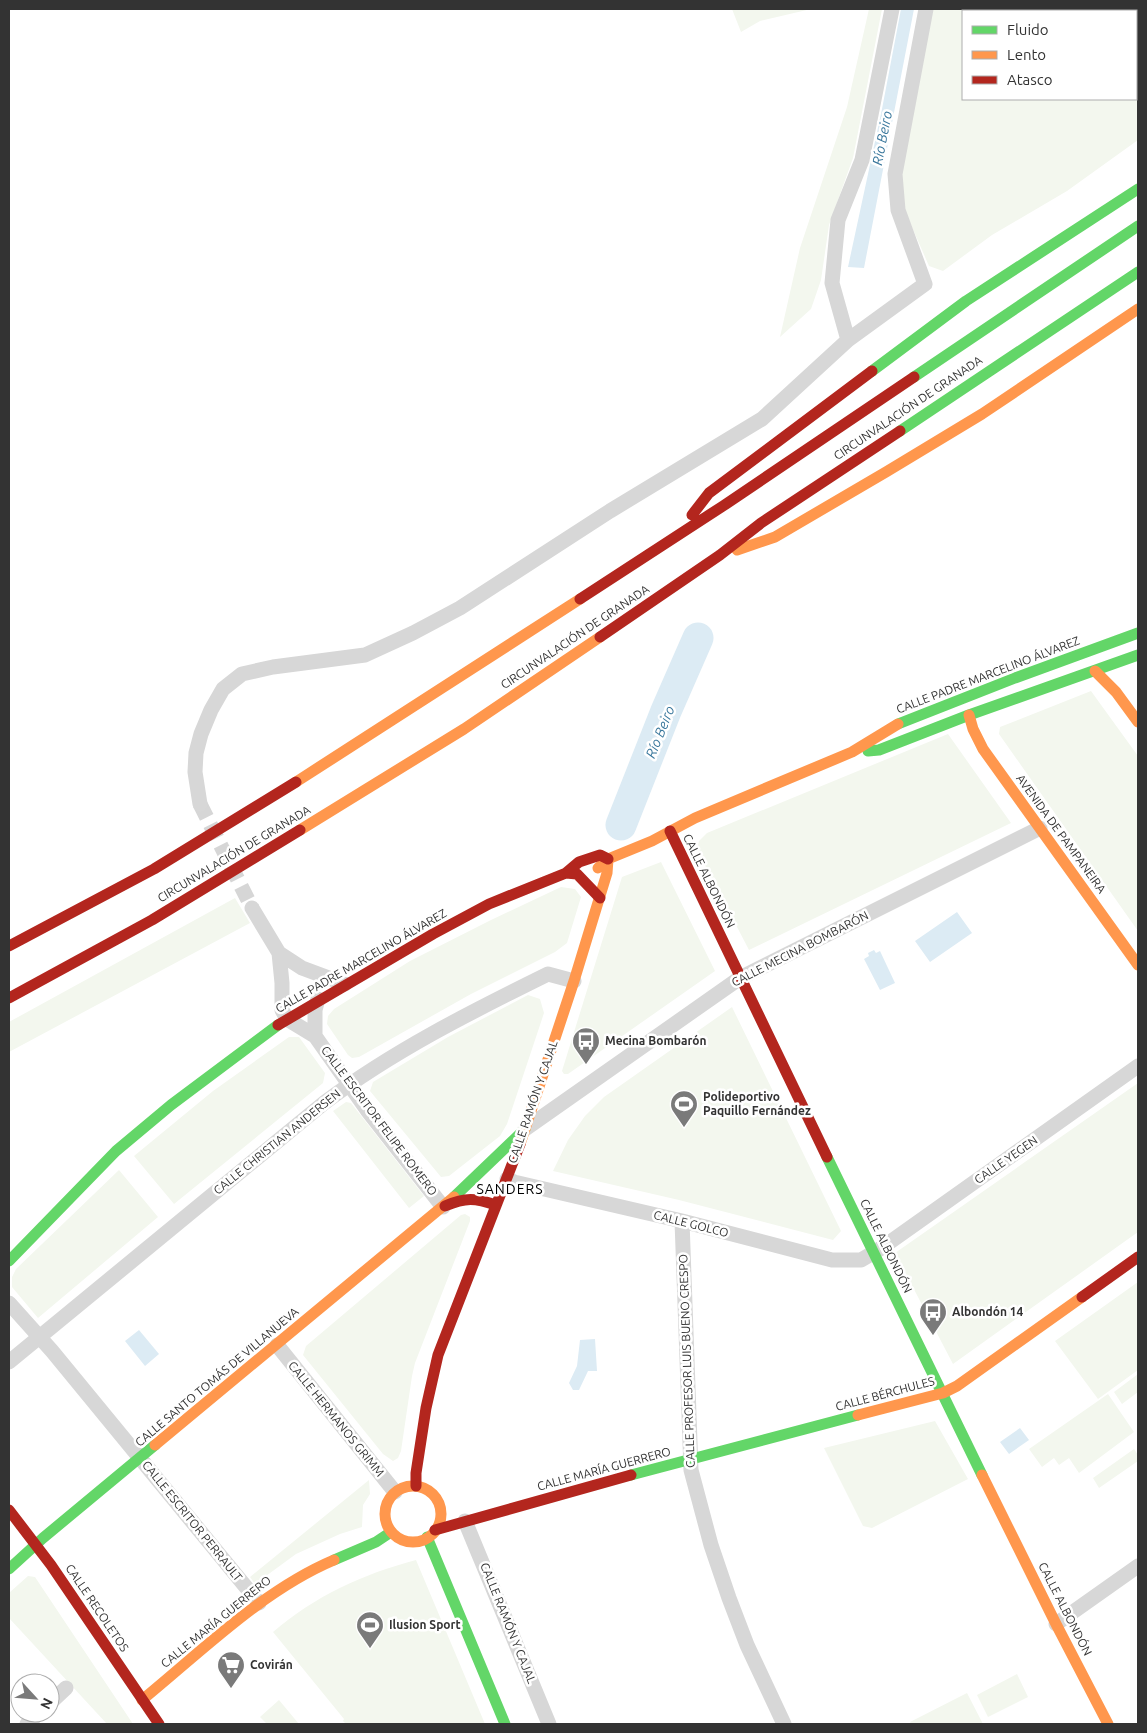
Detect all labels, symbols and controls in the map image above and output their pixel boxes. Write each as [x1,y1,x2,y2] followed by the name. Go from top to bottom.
[962,10,1137,100] legend
[1007,21,1049,38] text: Fluido
[1007,46,1046,63] text: Lento
[1007,71,1053,88] text: Atasco
[869,109,895,167] water label: Río Beiro
[831,353,984,462] street label: CIRCUNVALACIÓN DE GRANADA
[498,582,651,691] street label: CIRCUNVALACIÓN DE GRANADA
[894,633,1081,716] street label: CALLE PADRE MARCELINO ÁLVAREZ
[642,703,678,760] water label: Río Beiro
[1014,772,1109,896] street label: AVENIDA DE PAMPANEIRA
[155,803,313,904] street label: CIRCUNVALACIÓN DE GRANADA
[681,832,738,930] street label: CALLE ALBONDÓN
[273,906,449,1015] street label: CALLE PADRE MARCELINO ÁLVAREZ
[729,908,870,989] street label: CALLE MECINA BOMBARÓN
[571,1026,601,1065] bus stop icon: Mecina Bombarón
[605,1034,707,1047] place label: Mecina Bombarón
[505,1039,560,1165] street label: CALLE RAMÓN Y CAJAL
[319,1043,440,1198] street label: CALLE ESCRITOR FELIPE ROMERO
[211,1086,343,1197] street label: CALLE CHRISTIAN ANDERSEN
[669,1089,699,1128] sports icon: Polideportivo Paquillo Fernández
[703,1090,811,1117] place label: Polideportivo Paquillo Fernández
[972,1133,1040,1186] street label: CALLE YEGEN
[476,1181,544,1197] district label: SANDERS
[858,1197,915,1295] street label: CALLE ALBONDÓN
[652,1208,730,1239] street label: CALLE GOLCO
[676,1254,697,1468] street label: CALLE PROFESOR LUIS BUENO CRESPO
[918,1297,948,1336] bus stop icon: Albondón 14
[133,1304,301,1449] street label: CALLE SANTO TOMÁS DE VILLANUEVA
[952,1305,1024,1318] place label: Albondón 14
[286,1359,387,1479] street label: CALLE HERMANOS GRIMM
[834,1374,936,1413] street label: CALLE BÉRCHULES
[536,1444,672,1493] street label: CALLE MARÍA GUERRERO
[140,1458,245,1584] street label: CALLE ESCRITOR PERRAULT
[1036,1560,1095,1658] street label: CALLE ALBONDÓN
[478,1561,539,1685] street label: CALLE RAMÓN Y CAJAL
[63,1562,131,1654] street label: CALLE RECOLETOS
[158,1573,273,1670] street label: CALLE MARÍA GUERRERO
[355,1610,385,1649] sports icon: Ilusion Sport
[389,1618,461,1631] place label: Ilusion Sport
[216,1650,246,1689] supermarket icon: Covirán
[250,1658,293,1671] place label: Covirán
[10,1673,60,1723] north arrow
[37,1695,56,1712] text: N

